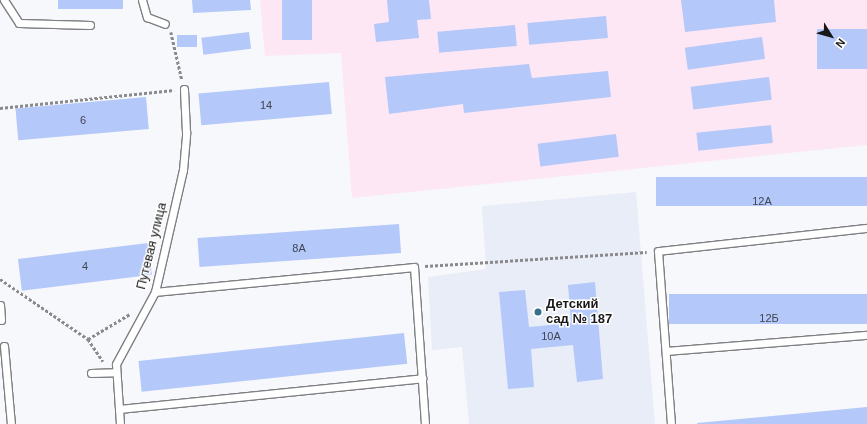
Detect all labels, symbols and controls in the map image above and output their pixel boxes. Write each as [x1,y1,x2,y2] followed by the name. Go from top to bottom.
[811,16,851,56] north arrow
[833,36,848,50] text: N
[260,98,272,112] house number: 14
[80,113,86,127] house number: 6
[752,194,772,208] house number: 12А
[134,201,170,291] street label: Путевая улица
[292,241,306,255] house number: 8А
[82,259,88,273] house number: 4
[546,297,612,328] place label: Детский сад № 187
[533,307,543,317] marker: Детский сад № 187
[759,311,779,325] house number: 12Б
[541,329,561,343] house number: 10А

